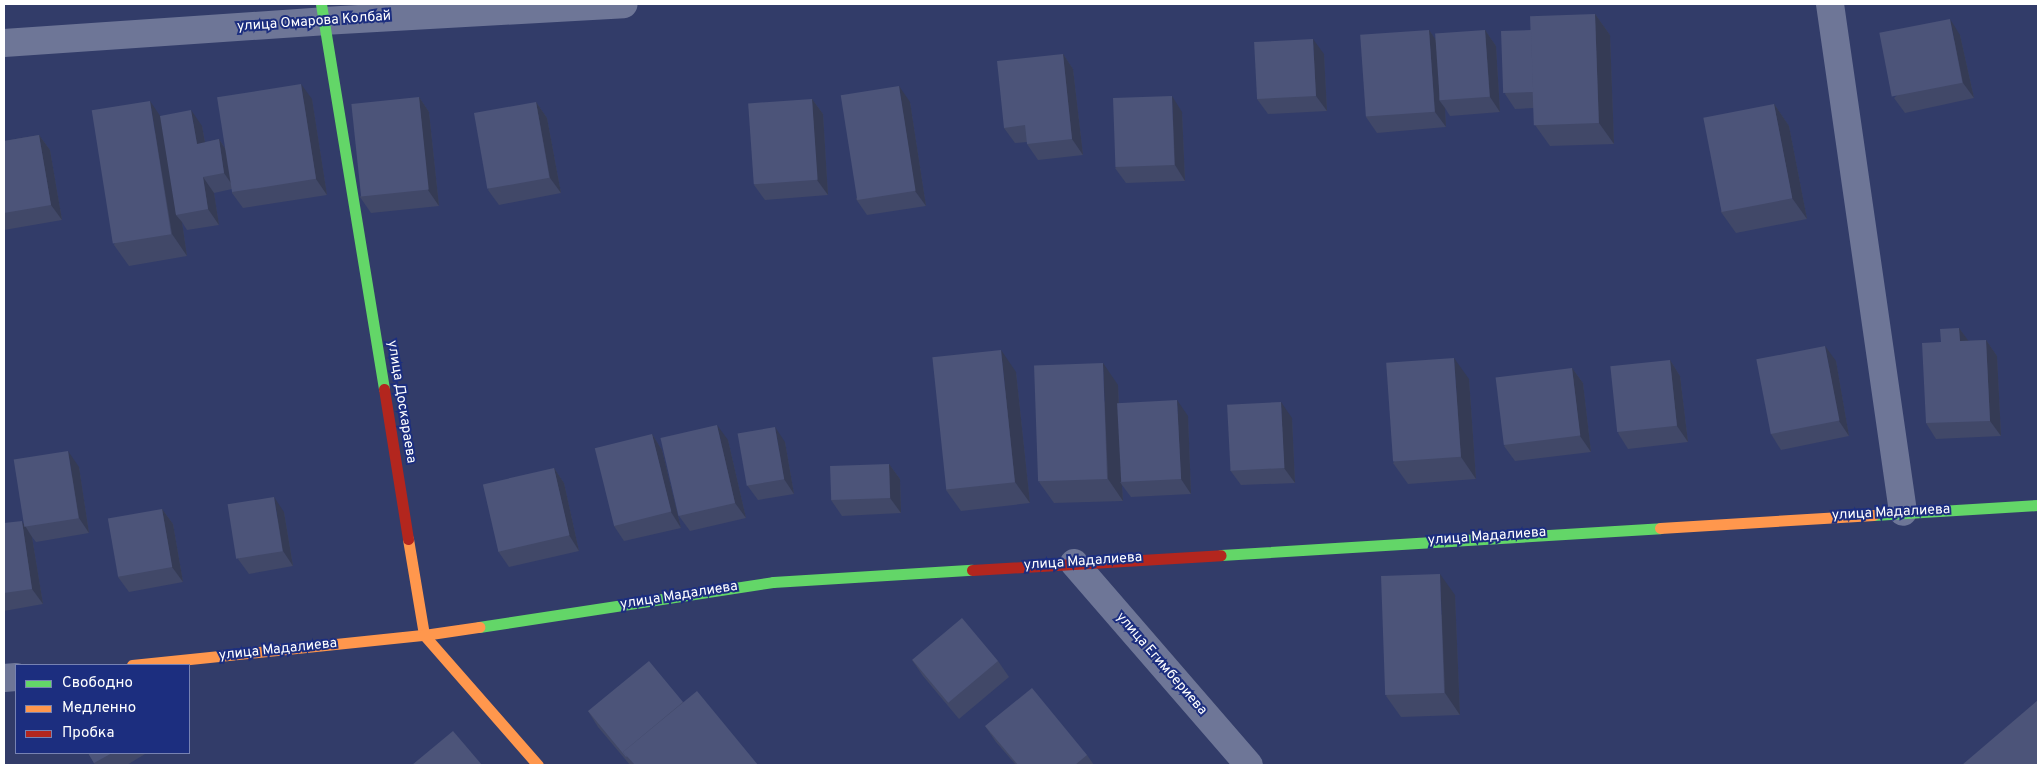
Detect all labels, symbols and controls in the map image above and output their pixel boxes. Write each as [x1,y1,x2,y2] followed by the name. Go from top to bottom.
[236,8,392,36] street label: улица Омарова Колбай
[383,339,419,465] street label: улица Доскараева
[1831,502,1951,524] street label: улица Мадалиева
[1427,524,1547,550] street label: улица Мадалиева
[1023,549,1143,575] street label: улица Мадалиева
[619,578,739,614] street label: улица Мадалиева
[1112,609,1210,719] street label: улица Егимбериева
[218,635,338,665] street label: улица Мадалиева
[15,664,190,754] legend
[62,674,133,693] text: Свободно
[62,699,136,718] text: Медленно
[62,724,114,743] text: Пробка

